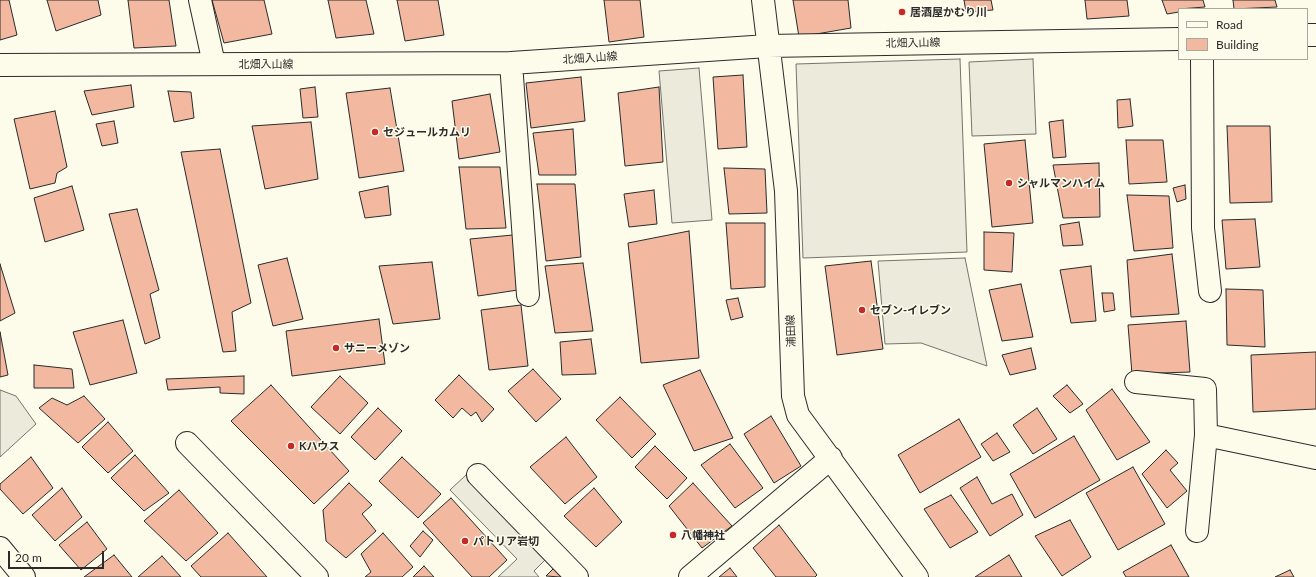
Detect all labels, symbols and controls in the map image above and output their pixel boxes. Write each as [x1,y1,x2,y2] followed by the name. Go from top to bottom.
[910,5,987,19] place label: 居酒屋かむり川
[897,7,907,17] marker: 居酒屋かむり川
[1178,8,1308,60] legend
[1216,17,1243,32] text: Road
[885,36,941,50] street label: 北畑入山線
[1216,37,1259,52] text: Building
[562,49,618,67] street label: 北畑入山線
[239,57,293,71] street label: 北畑入山線
[383,125,471,139] place label: セジュールカムリ
[370,127,380,137] marker: セジュールカムリ
[1017,176,1105,190] place label: シャルマンハイム
[1004,178,1014,188] marker: シャルマンハイム
[870,303,951,317] place label: セブン-イレブン
[857,305,867,315] marker: セブン-イレブン
[784,314,798,348] street label: 浦田線
[344,341,410,355] place label: サニーメゾン
[331,343,341,353] marker: サニーメゾン
[299,439,340,453] place label: Kハウス
[286,441,296,451] marker: Kハウス
[681,528,725,542] place label: 八幡神社
[668,530,678,540] marker: 八幡神社
[473,534,539,548] place label: パトリア岩切
[460,536,470,546] marker: パトリア岩切
[10,543,106,569] scale bar
[15,550,42,565] text: 20 m

